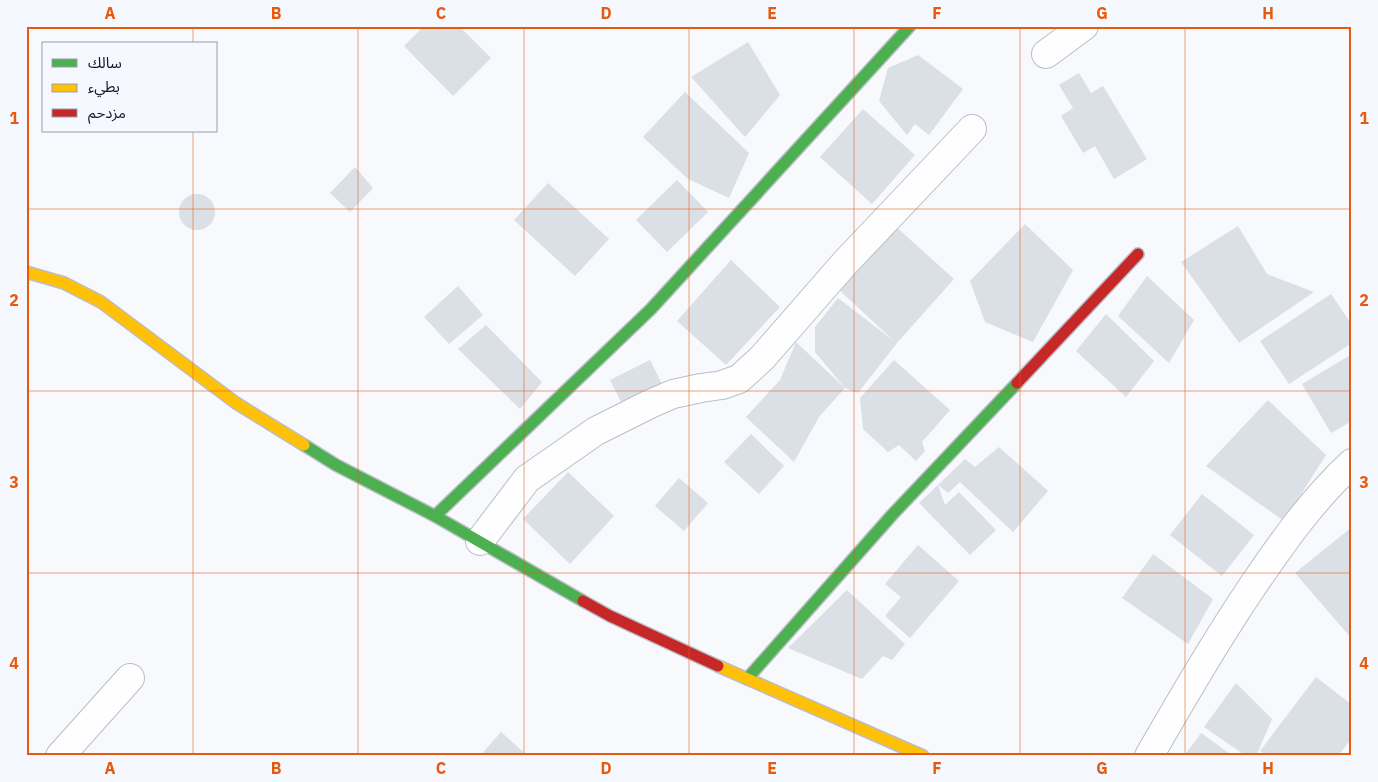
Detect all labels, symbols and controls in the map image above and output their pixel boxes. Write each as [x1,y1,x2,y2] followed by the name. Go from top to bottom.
[105,3,116,23] text: A
[271,3,282,23] text: B
[436,3,446,23] text: C
[600,3,612,23] text: D
[767,3,777,23] text: E
[932,3,942,23] text: F
[1096,3,1108,23] text: G
[1262,3,1274,23] text: H
[42,42,218,132] legend
[88,53,122,72] text: سالك
[88,77,120,98] text: بطيء
[88,103,126,124] text: مزدحم
[9,108,19,128] text: 1
[1359,108,1369,128] text: 1
[9,290,19,310] text: 2
[1359,290,1369,310] text: 2
[9,472,19,492] text: 3
[1359,472,1369,492] text: 3
[9,653,19,673] text: 4
[1359,653,1369,673] text: 4
[105,758,116,778] text: A
[271,758,282,778] text: B
[436,758,446,778] text: C
[600,758,612,778] text: D
[767,758,777,778] text: E
[932,758,942,778] text: F
[1096,758,1108,778] text: G
[1262,758,1274,778] text: H

